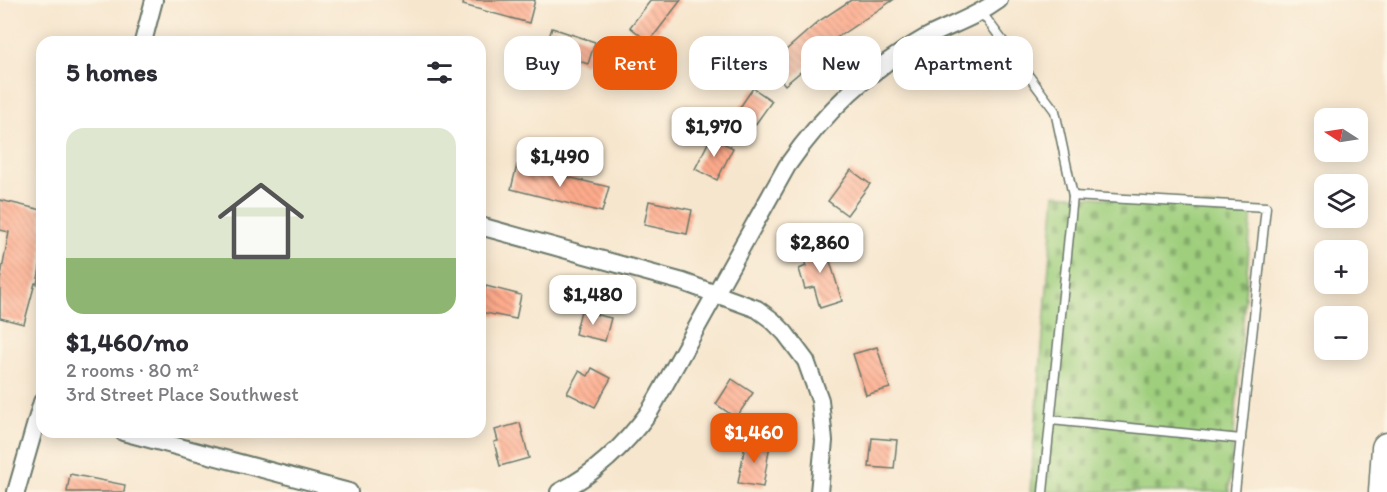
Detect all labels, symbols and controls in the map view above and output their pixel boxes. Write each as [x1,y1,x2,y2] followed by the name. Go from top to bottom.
[504,36,581,90] chip: Buy
[593,36,677,90] chip: Rent
[689,36,789,90] chip: Filters
[801,36,881,90] chip: New
[893,36,1033,90] chip: Apartment
[66,56,158,88] text: 5 homes
[423,56,456,89] icon: filters
[665,107,763,158] pin: $1,970
[1314,108,1368,162] north arrow
[1314,108,1368,360] map controls
[686,114,742,138] text: $1,970
[511,137,609,188] pin: $1,490
[531,144,589,168] text: $1,490
[207,167,315,275] icon: home
[1314,174,1368,228] button: layers
[771,223,869,274] pin: $2,860
[790,230,850,254] text: $2,860
[1314,240,1368,294] button: +
[544,275,642,326] pin: $1,480
[563,282,623,306] text: $1,480
[1314,306,1368,360] button: −
[66,326,189,358] text: $1,460/mo
[66,358,199,382] text: 2 rooms · 80 m²
[66,382,299,406] text: 3rd Street Place Southwest
[705,413,803,464] pin: $1,460
[724,420,784,444] text: $1,460

